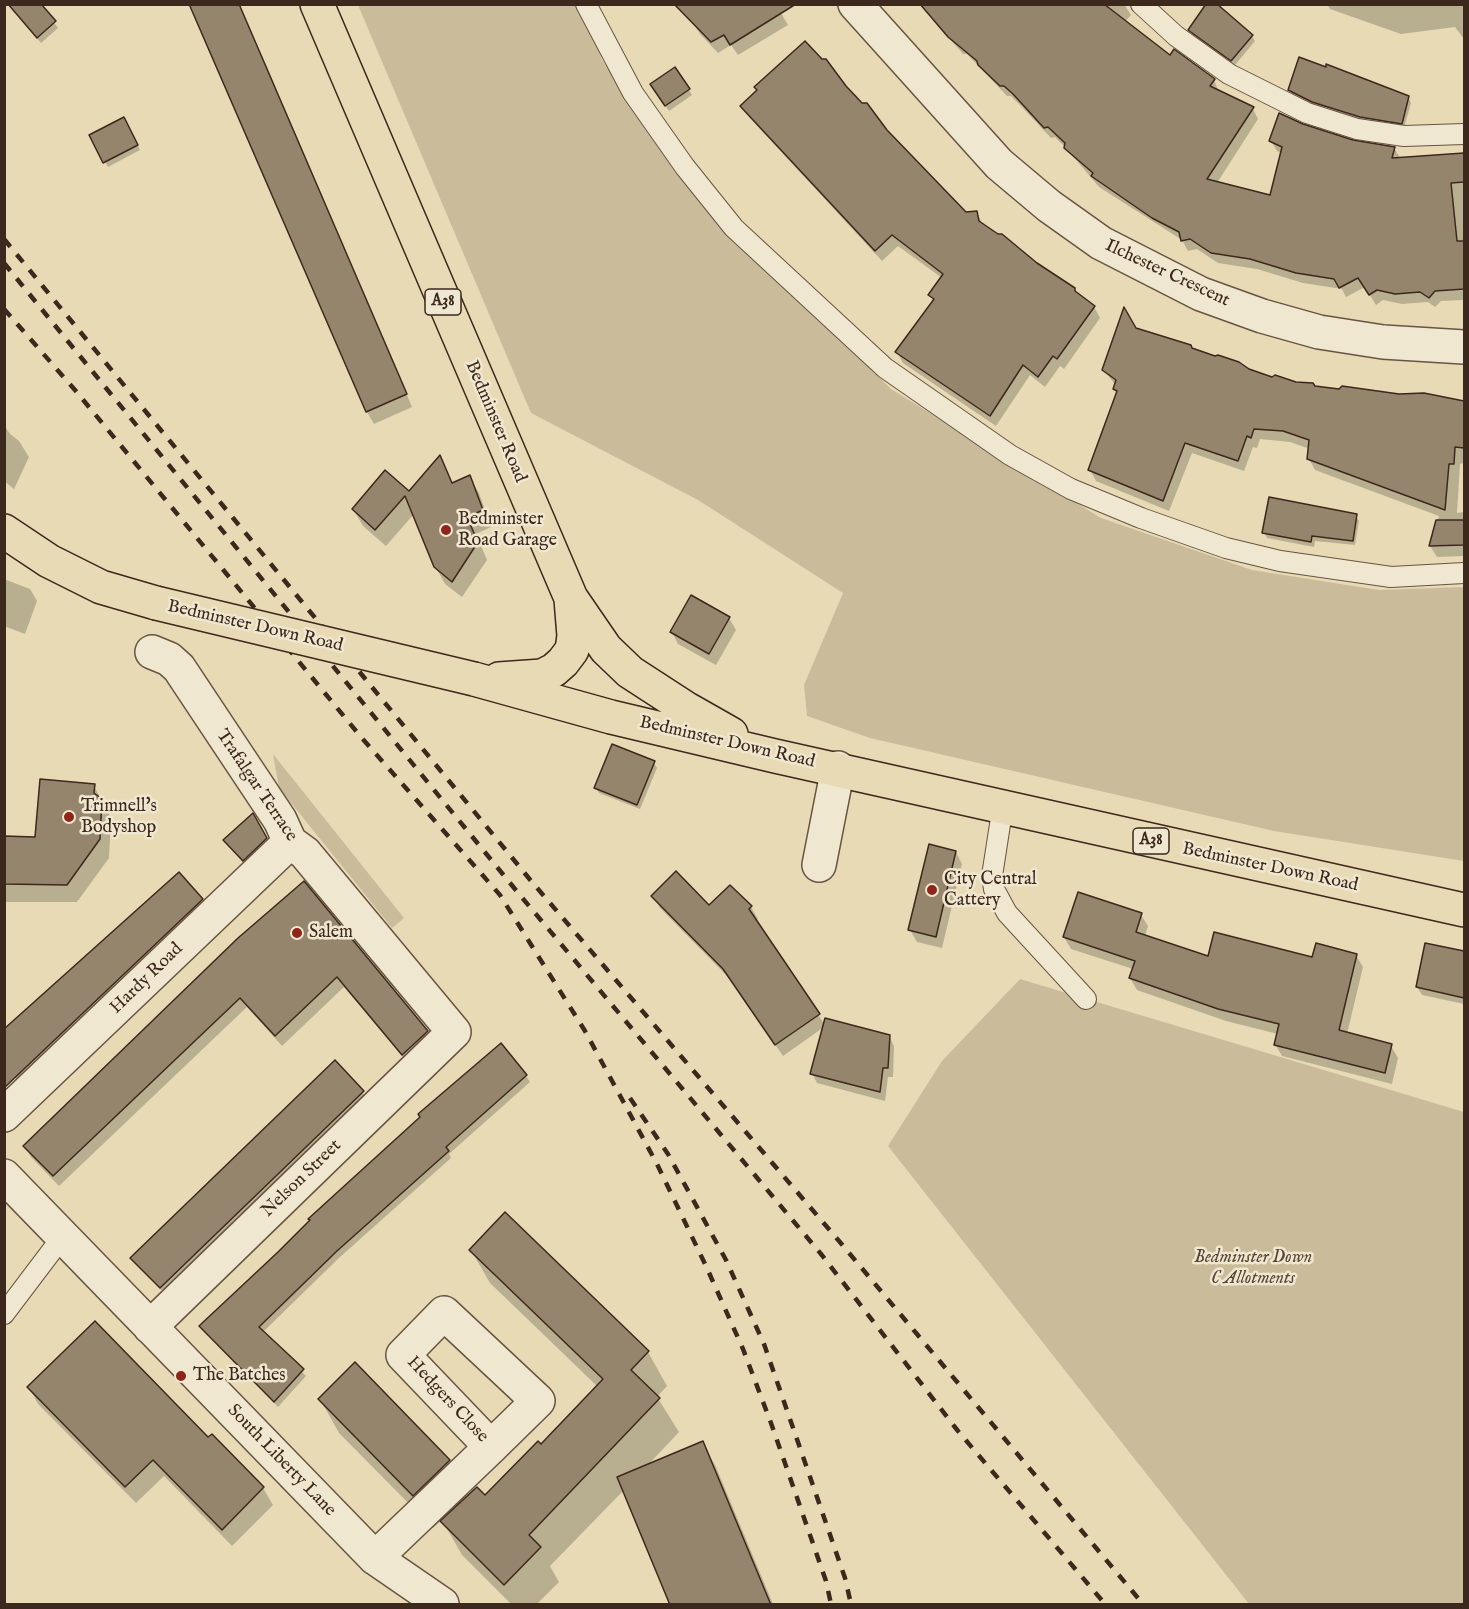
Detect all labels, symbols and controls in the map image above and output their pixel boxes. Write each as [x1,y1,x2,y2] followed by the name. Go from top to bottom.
[1101,236,1233,312] street label: Ilchester Crescent
[425,289,461,315] road number: A38
[460,358,530,486] street label: Bedminster Road
[458,509,557,552] place label: Bedminster Road Garage
[439,523,453,537] marker: Bedminster Road Garage
[165,596,345,658] street label: Bedminster Down Road
[637,712,817,774] street label: Bedminster Down Road
[211,726,301,846] street label: Trafalgar Terrace
[81,796,157,838] place label: Trimnell's Bodyshop
[62,810,76,824] marker: Trimnell's Bodyshop
[1133,828,1169,854] road number: A38
[1180,839,1360,897] street label: Bedminster Down Road
[944,869,1037,912] place label: City Central Cattery
[925,883,939,897] marker: City Central Cattery
[309,922,353,944] place label: Salem
[290,926,304,940] marker: Salem
[106,939,188,1019] street label: Hardy Road
[258,1136,346,1222] street label: Nelson Street
[1194,1247,1312,1290] park label: Bedminster Down C Allotments
[402,1352,492,1448] street label: Hedgers Close
[193,1365,286,1387] place label: The Batches
[174,1369,188,1383] marker: The Batches
[222,1401,340,1521] street label: South Liberty Lane

